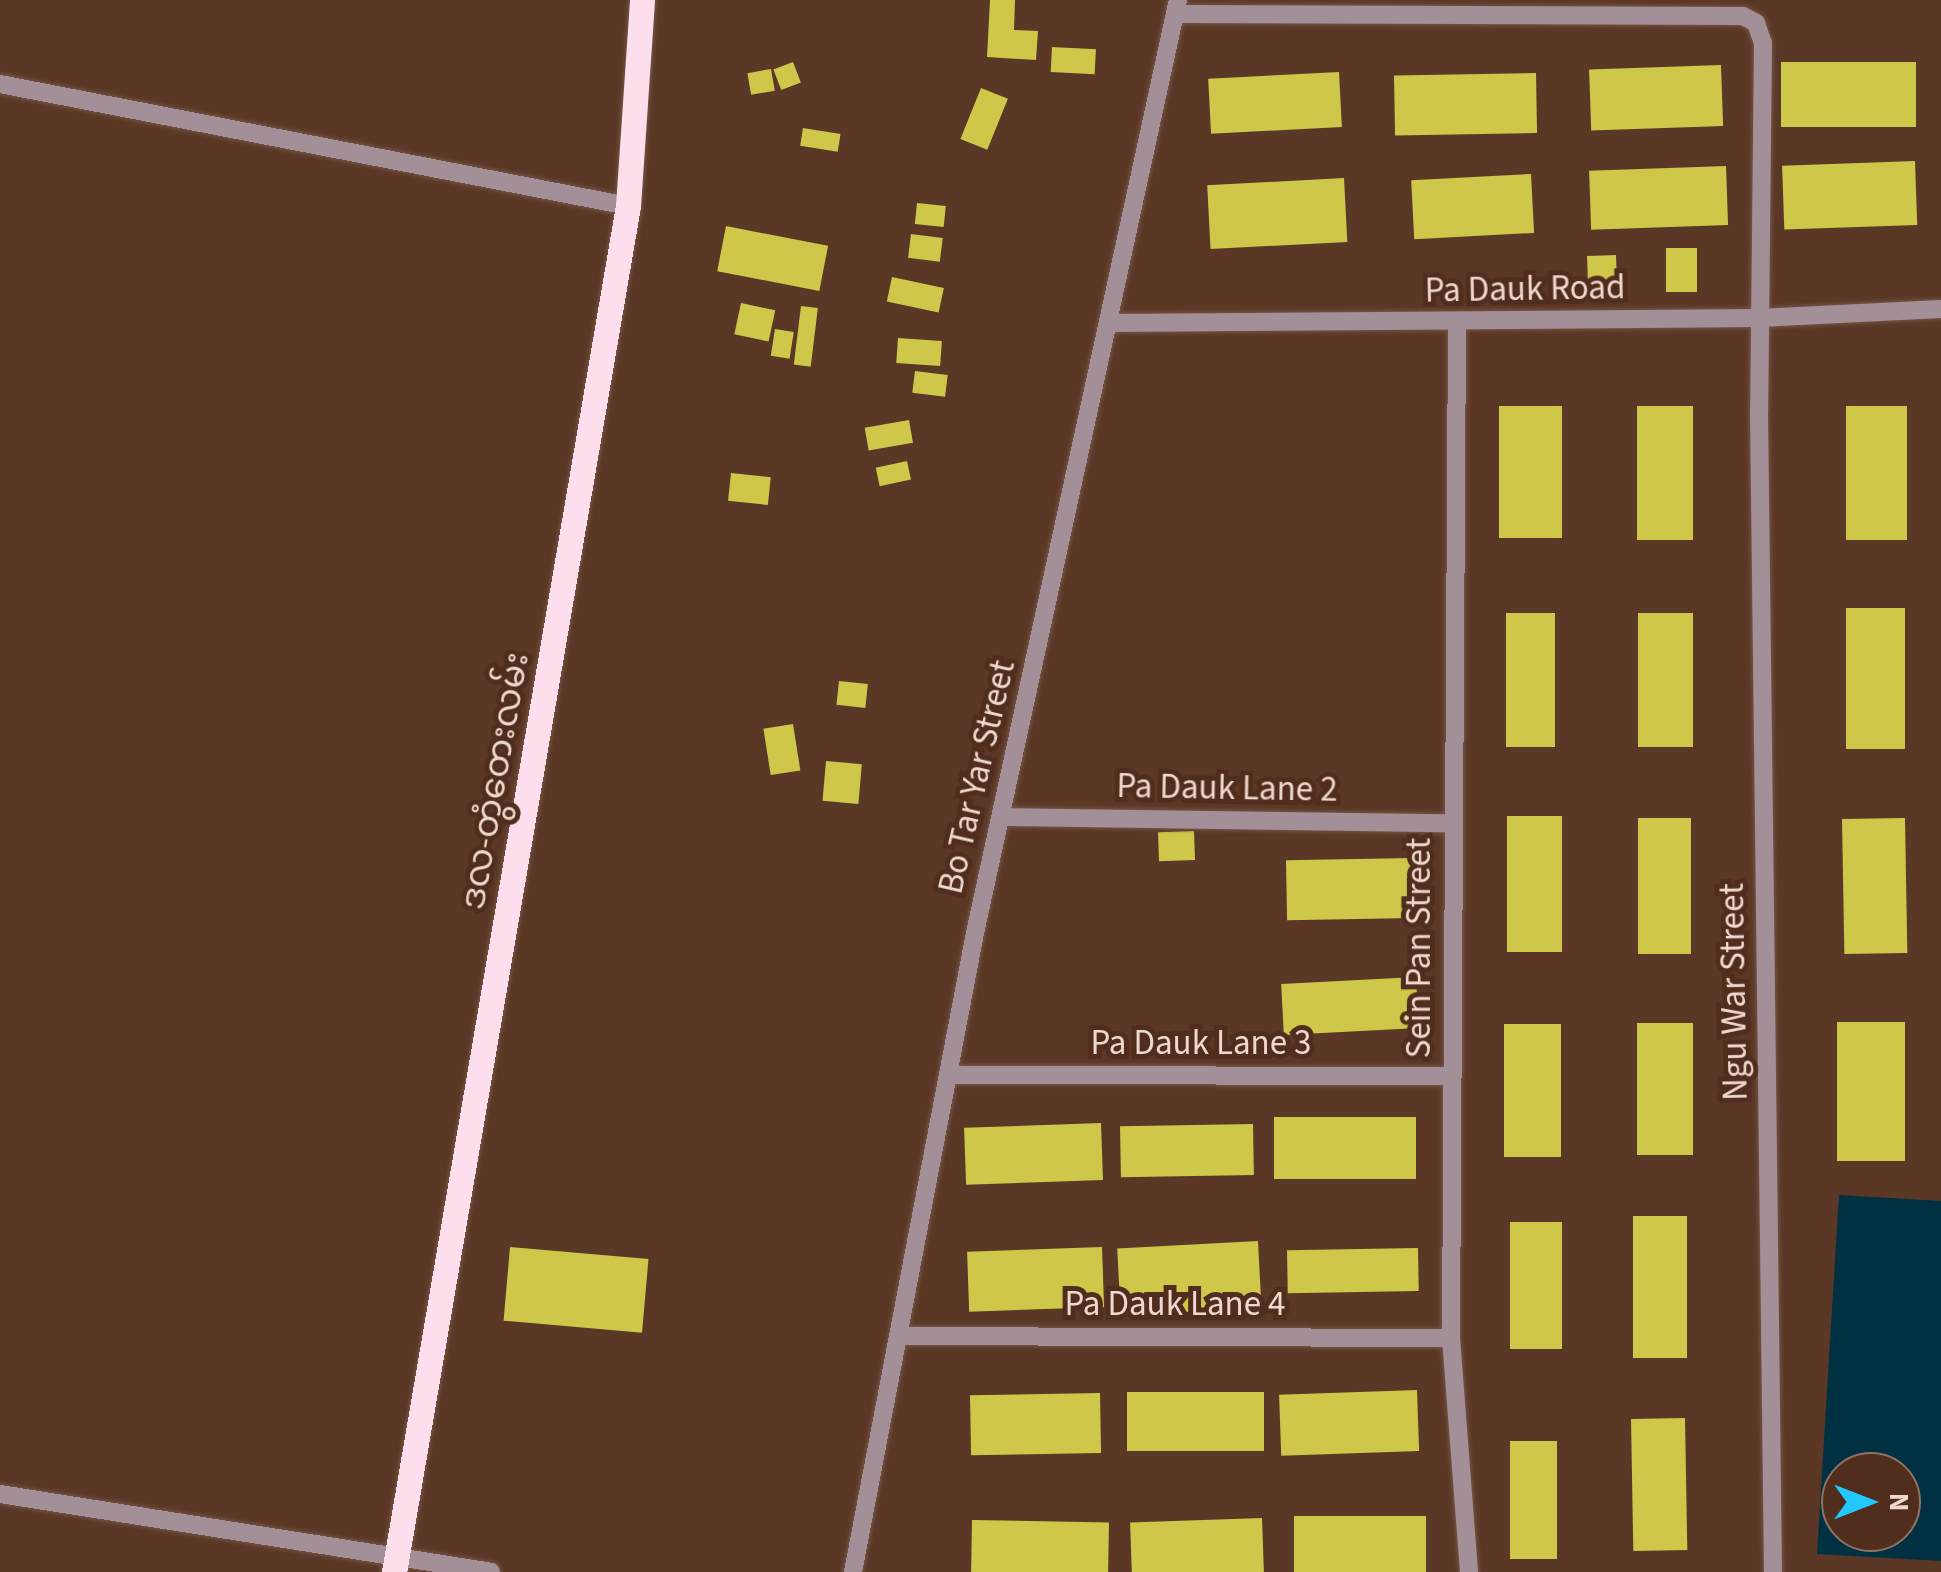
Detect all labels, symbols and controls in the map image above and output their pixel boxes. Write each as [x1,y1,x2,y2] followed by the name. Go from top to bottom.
[1424,266,1626,312] street label: Pa Dauk Road
[452,649,538,913] street label: ဒလ-တွံတေးလမ်း
[930,656,1024,898] street label: Bo Tar Yar Street
[1116,765,1338,811] street label: Pa Dauk Lane 2
[1398,838,1440,1058] street label: Sein Pan Street
[1711,883,1757,1101] street label: Ngu War Street
[1090,1022,1312,1064] street label: Pa Dauk Lane 3
[1064,1283,1286,1325] street label: Pa Dauk Lane 4
[1821,1452,1921,1552] north arrow
[1879,1493,1919,1511] text: N

